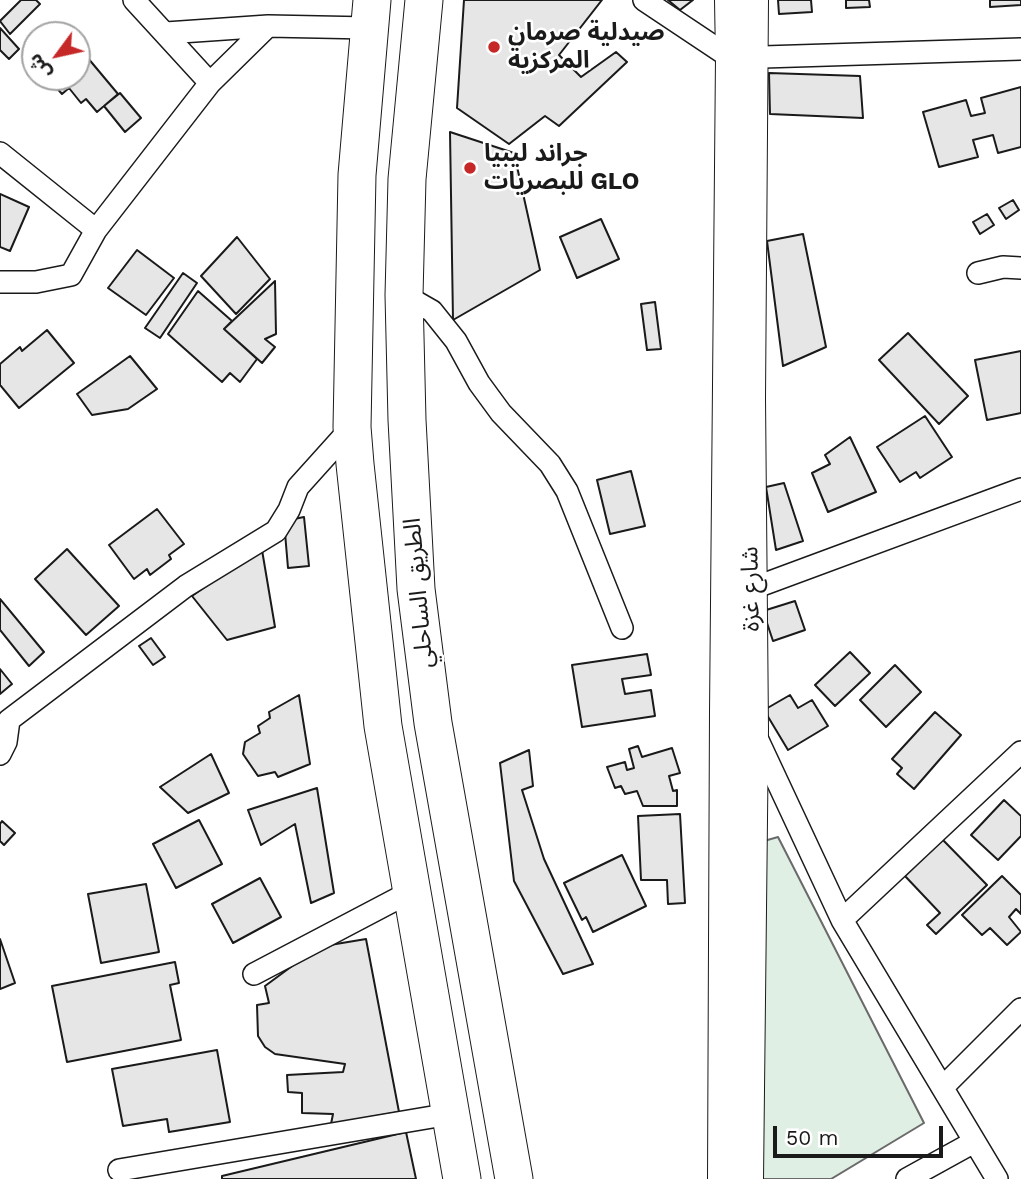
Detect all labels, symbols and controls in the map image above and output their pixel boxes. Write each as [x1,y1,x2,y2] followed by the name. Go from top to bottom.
[508,19,665,75] place label: صيدلية صرمان المركزية
[21,21,91,91] north arrow
[486,39,502,55] marker: صيدلية صرمان المركزية
[23,49,56,84] text: ش
[484,140,639,196] place label: جراند ليبيا للبصريات GLO
[462,160,478,176] marker: جراند ليبيا للبصريات GLO
[398,517,440,669] street label: الطريق الساحلي
[736,546,766,632] street label: شارع غزة
[776,1112,946,1156] scale bar
[786,1125,838,1150] text: 50 m

